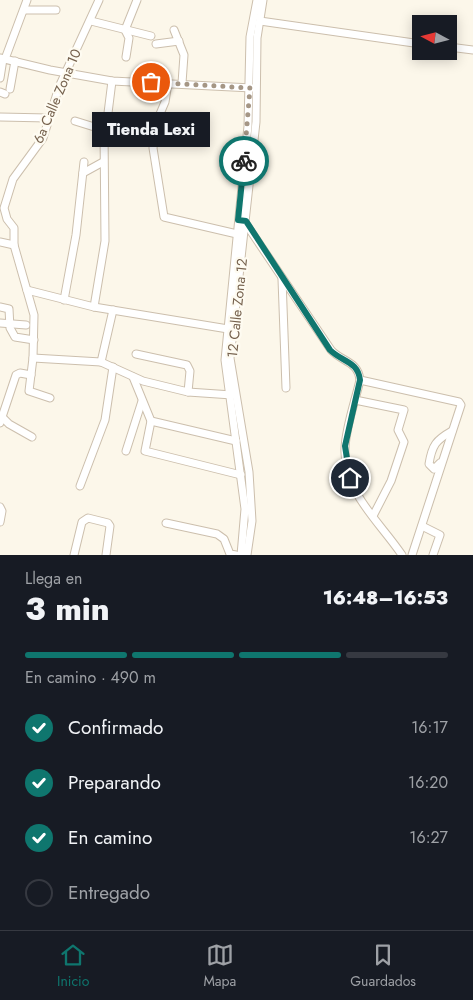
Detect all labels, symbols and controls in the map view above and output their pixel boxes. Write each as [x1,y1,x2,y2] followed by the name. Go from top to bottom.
[412,15,458,60] north arrow
[412,15,457,60] map controls
[28,46,86,146] street label: 6a Calle Zona 10
[130,61,172,103] pin
[137,68,165,96] icon: bag
[92,112,210,147] callout: Tienda Lexi
[107,118,195,141] text: Tienda Lexi
[219,136,269,186] courier
[230,147,258,175] icon: bike
[222,257,252,359] street label: 12 Calle Zona 12
[329,457,371,499] pin
[336,464,364,492] icon: home
[25,567,82,590] text: Llega en
[323,584,448,611] text: 16:48–16:53
[25,586,110,632] text: 3 min
[25,666,156,689] text: En camino · 490 m
[25,714,53,742] icon: check
[68,714,163,741] text: Confirmado
[411,716,448,739] text: 16:17
[25,769,53,797] icon: check
[68,769,161,796] text: Preparando
[408,771,448,794] text: 16:20
[25,824,53,852] icon: check
[68,824,152,851] text: En camino
[409,826,448,849] text: 16:27
[68,879,150,906] text: Entregado
[57,941,89,991] tab: Inicio
[203,941,236,991] tab: Mapa
[350,941,416,991] tab: Guardados

